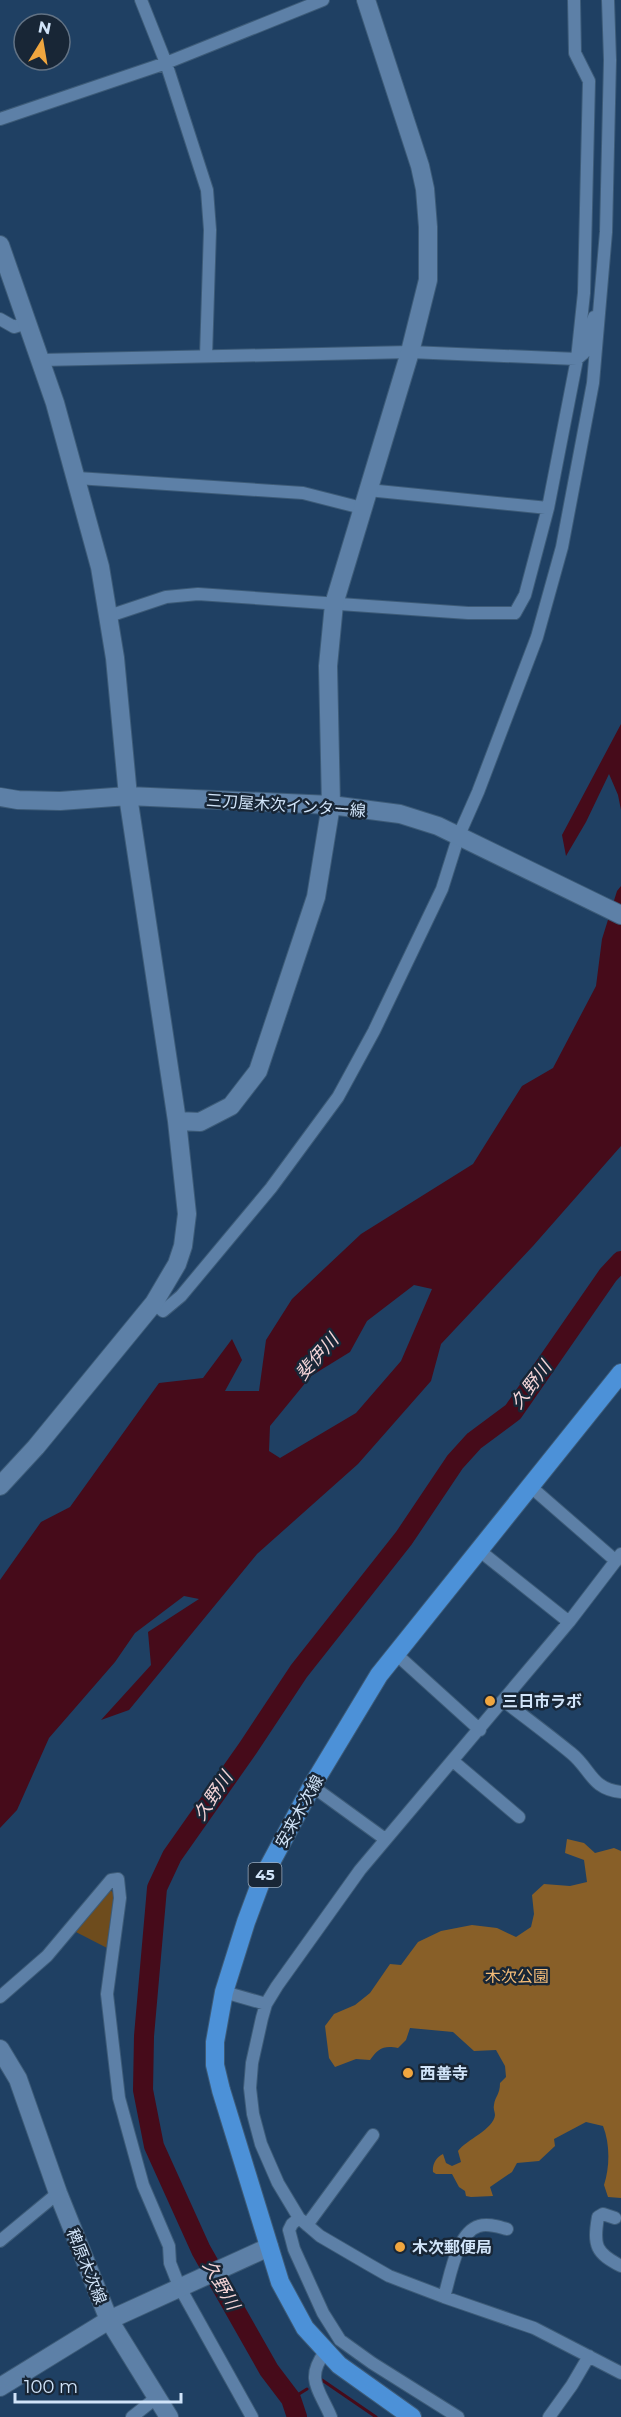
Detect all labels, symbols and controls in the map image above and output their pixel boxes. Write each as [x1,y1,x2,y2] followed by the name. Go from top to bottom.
[12,12,72,72] north arrow
[37,17,53,38] text: N
[205,790,366,821] street label: 三刀屋木次インター線
[291,1328,344,1385] water label: 斐伊川
[506,1355,557,1413] water label: 久野川
[502,1692,582,1711] place label: 三日市ラボ
[483,1694,497,1708] marker: 三日市ラボ
[189,1766,238,1825] water label: 久野川
[272,1772,327,1851] street label: 安来木次線
[248,1863,282,1887] road number: 45
[485,1967,549,1986] park label: 木次公園
[420,2064,468,2083] place label: 西善寺
[401,2066,415,2080] marker: 西善寺
[63,2226,110,2307] street label: 稗原木次線
[412,2238,492,2257] place label: 木次郵便局
[393,2240,407,2254] marker: 木次郵便局
[198,2256,245,2316] water label: 久野川
[15,2366,182,2404] scale bar
[24,2376,78,2398] text: 100 m

